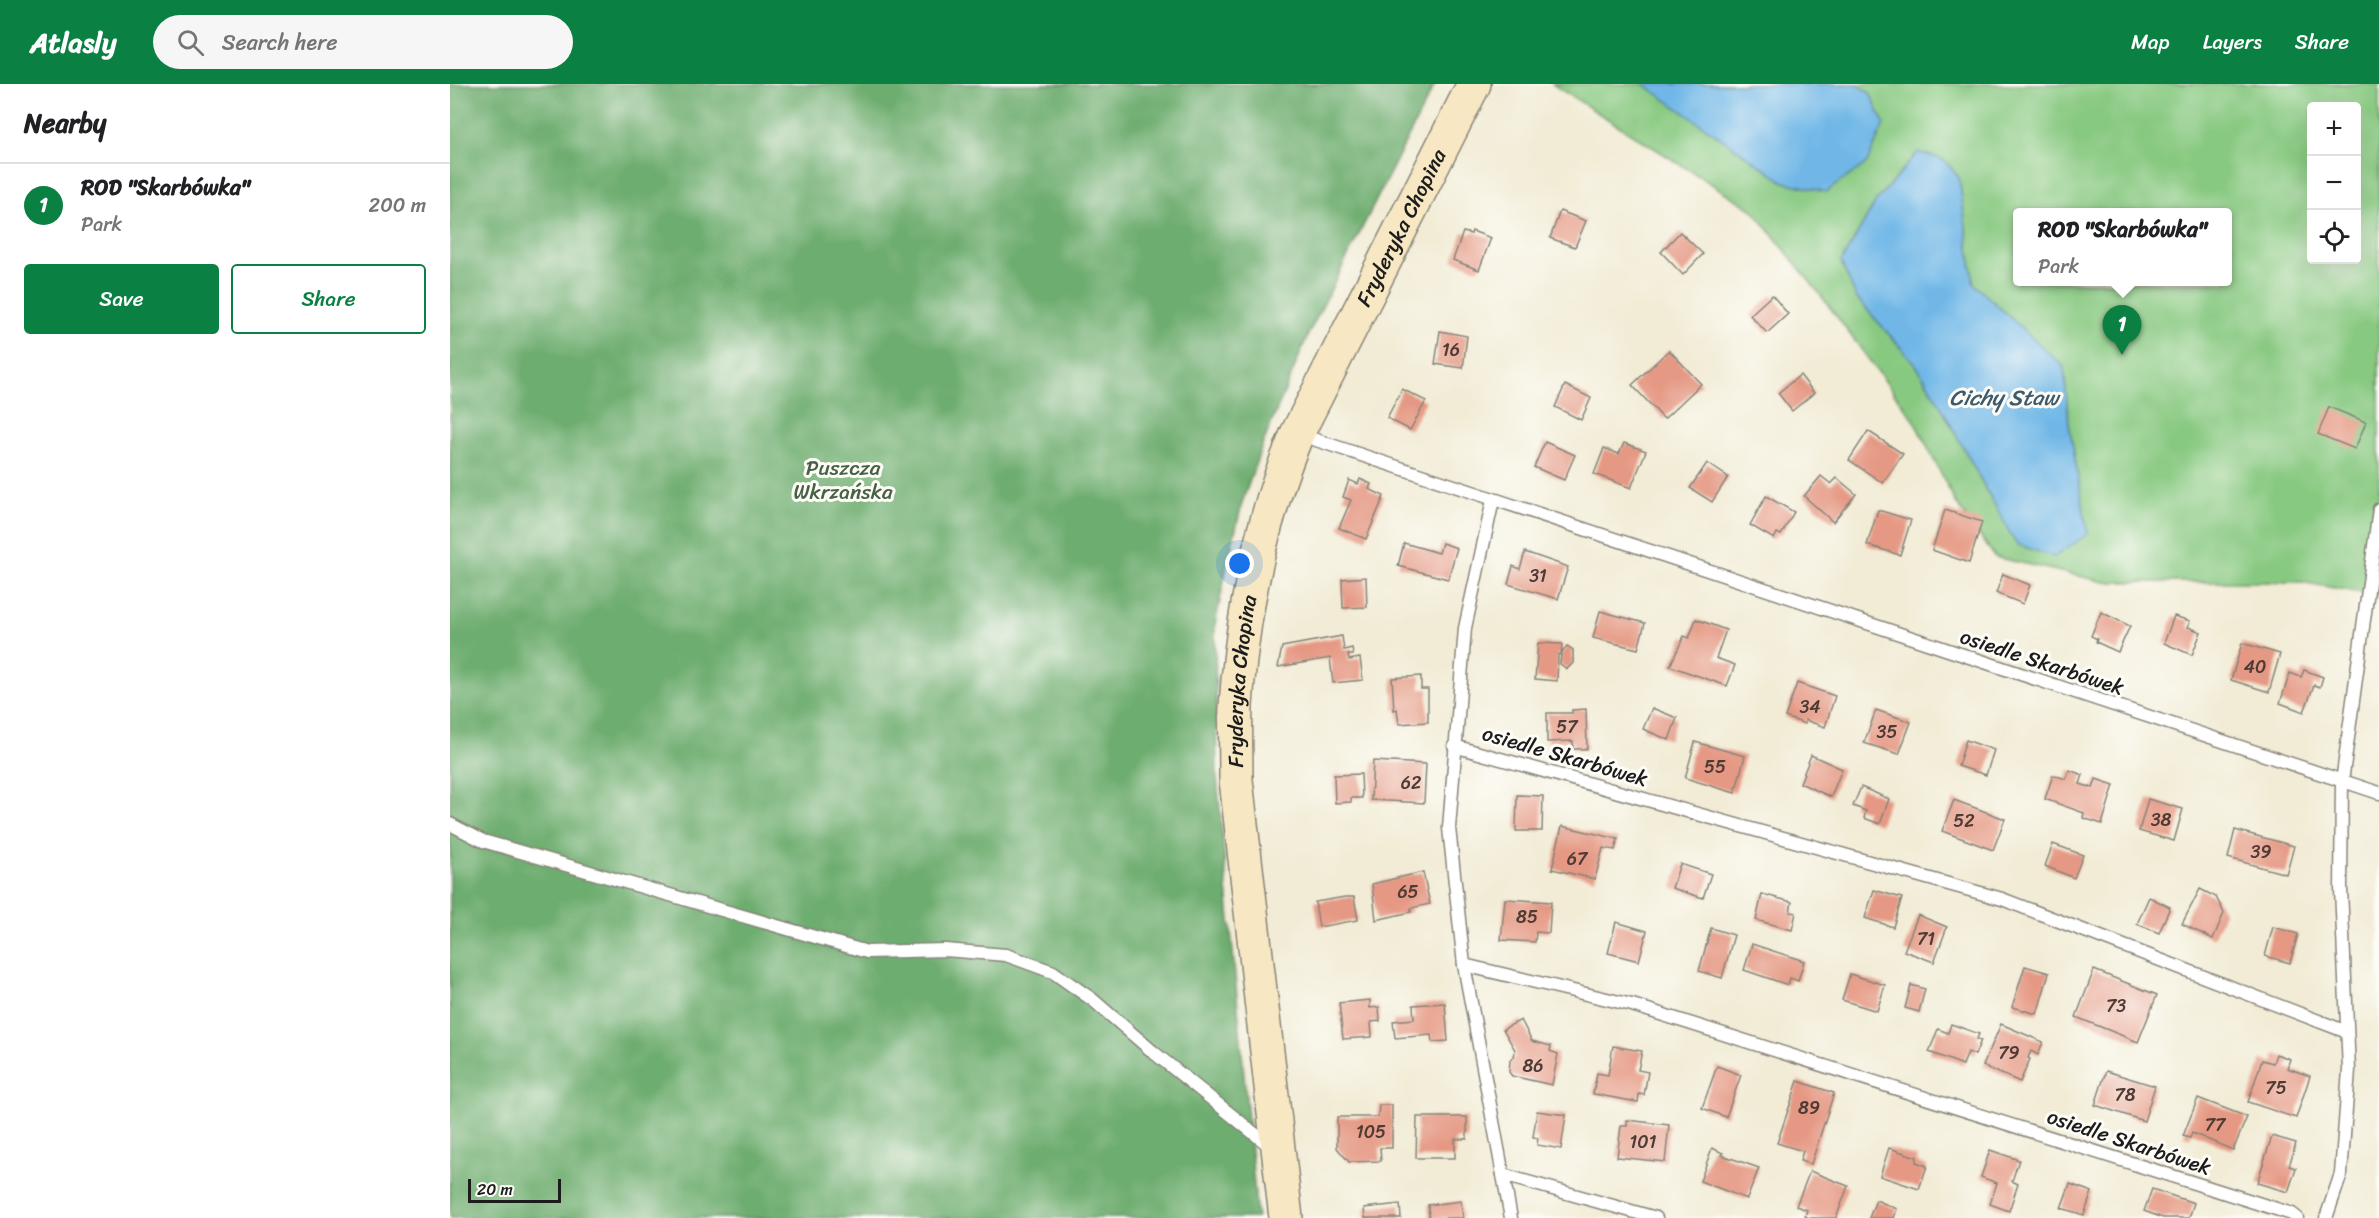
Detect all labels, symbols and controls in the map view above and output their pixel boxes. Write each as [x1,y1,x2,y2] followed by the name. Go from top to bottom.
[153,15,573,69] search box
[30,18,117,67] text: Atlasly
[222,23,338,62] text: Search here
[2131,23,2170,61] text: Map
[2203,23,2262,61] text: Layers
[2295,23,2349,61] text: Share
[174,26,207,59] icon: search
[24,100,106,146] text: Nearby
[2307,102,2361,264] map controls
[2307,102,2361,156] button: +
[1345,142,1457,313] street label: Fryderyka Chopina
[2307,156,2361,210] button: −
[81,168,250,207] text: ROD "Skarbówka"
[39,188,48,223] text: 1
[369,188,426,223] text: 200 m
[81,207,122,242] text: Park
[2013,208,2232,286] popup
[2038,210,2207,249] text: ROD "Skarbówka"
[2307,210,2361,264] button: locate
[2038,249,2079,284] text: Park
[24,264,219,334] button: Save
[231,264,426,334] button: Share
[2102,306,2142,355] pin: 1
[1442,334,1460,366] house number: 16
[1950,378,2061,417] water label: Cichy Staw
[793,449,893,511] park label: Puszcza Wkrzańska
[1225,549,1254,578] your location
[1529,560,1547,592] house number: 31
[1217,591,1268,768] street label: Fryderyka Chopina
[1955,618,2129,706] street label: osiedle Skarbówek
[2244,651,2266,683] house number: 40
[1799,691,1821,723] house number: 34
[1556,711,1579,743] house number: 57
[1478,714,1652,798] street label: osiedle Skarbówek
[1877,716,1897,748] house number: 35
[1704,751,1726,783] house number: 55
[1401,767,1421,799] house number: 62
[2151,804,2172,836] house number: 38
[1953,805,1975,837] house number: 52
[2251,836,2271,868] house number: 39
[1567,843,1589,875] house number: 67
[1397,876,1419,908] house number: 65
[1516,901,1538,933] house number: 85
[1917,923,1935,955] house number: 71
[2106,990,2126,1022] house number: 73
[1998,1037,2020,1069] house number: 79
[1522,1050,1544,1082] house number: 86
[2265,1072,2287,1104] house number: 75
[2114,1079,2136,1111] house number: 78
[1798,1092,1820,1124] house number: 89
[2042,1098,2216,1186] street label: osiedle Skarbówek
[2205,1109,2227,1141] house number: 77
[1356,1116,1386,1148] house number: 105
[1630,1126,1657,1158] house number: 101
[477,1175,513,1204] text: 20 m
[468,1176,561,1204] scale bar

